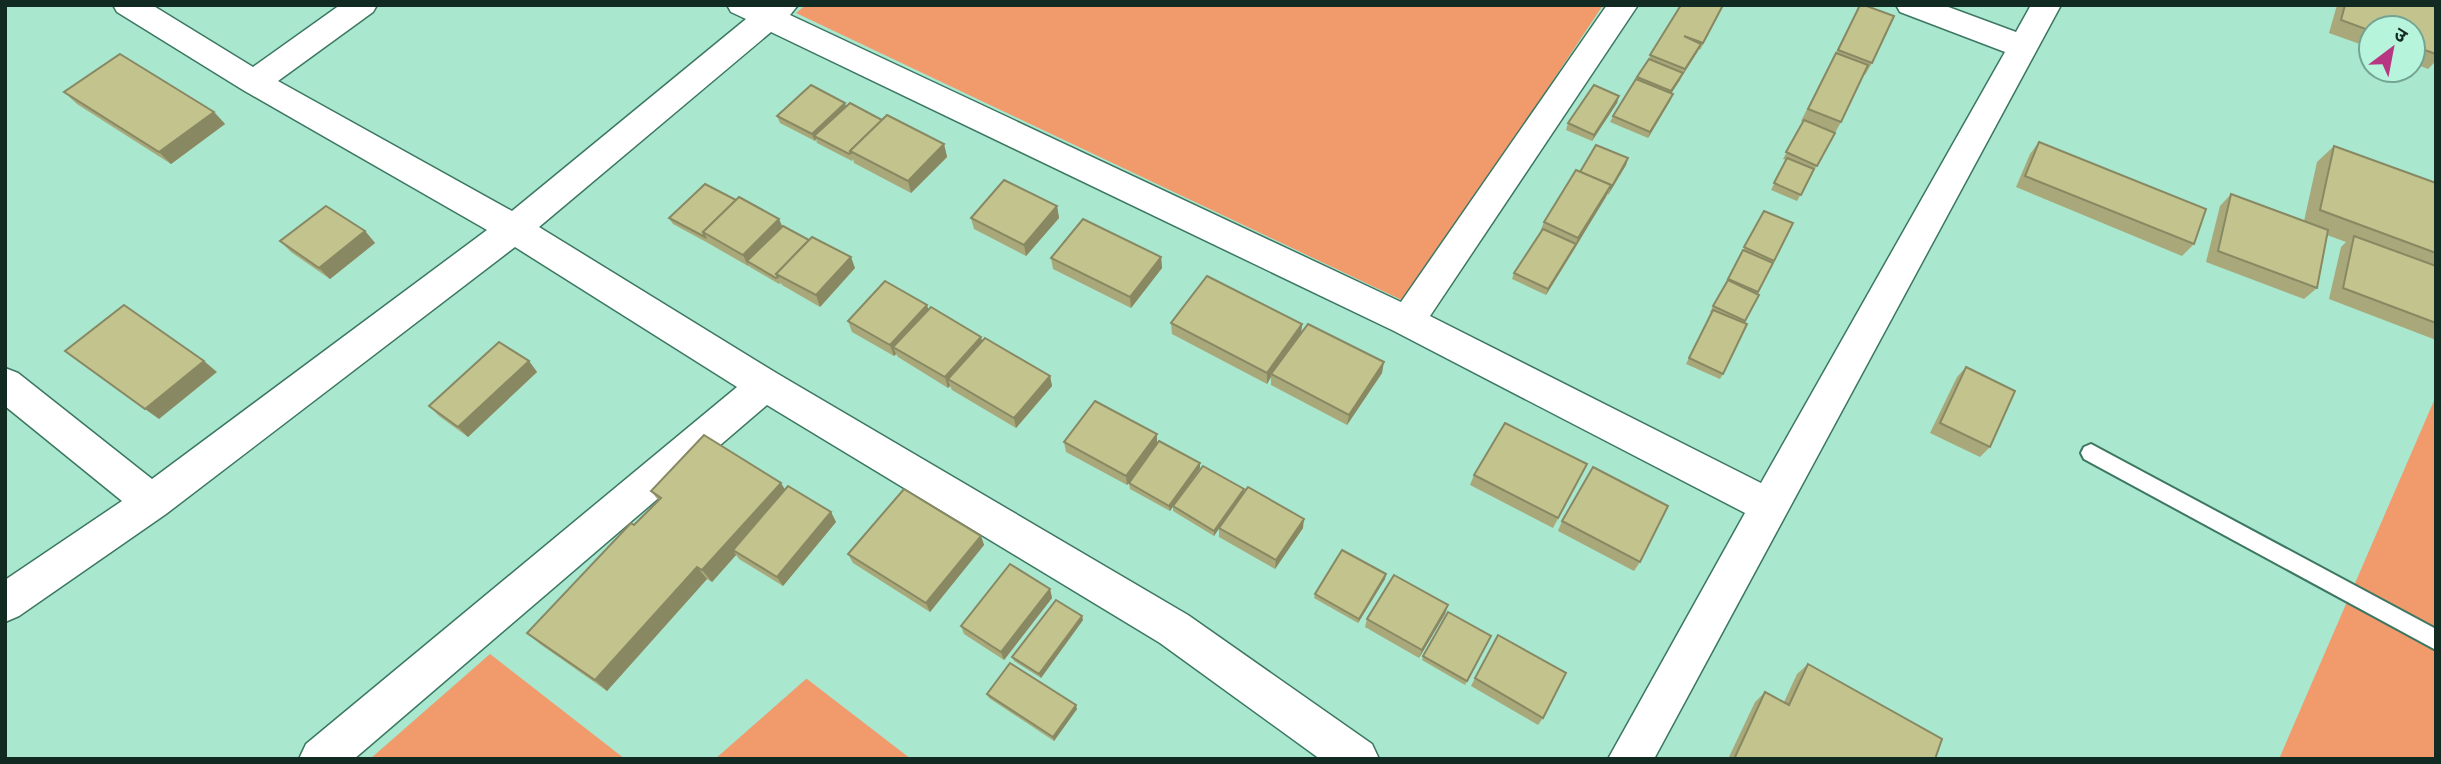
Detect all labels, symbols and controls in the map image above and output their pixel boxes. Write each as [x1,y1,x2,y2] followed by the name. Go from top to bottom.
[2357,14,2427,84] north arrow
[2390,25,2411,47] text: उ

